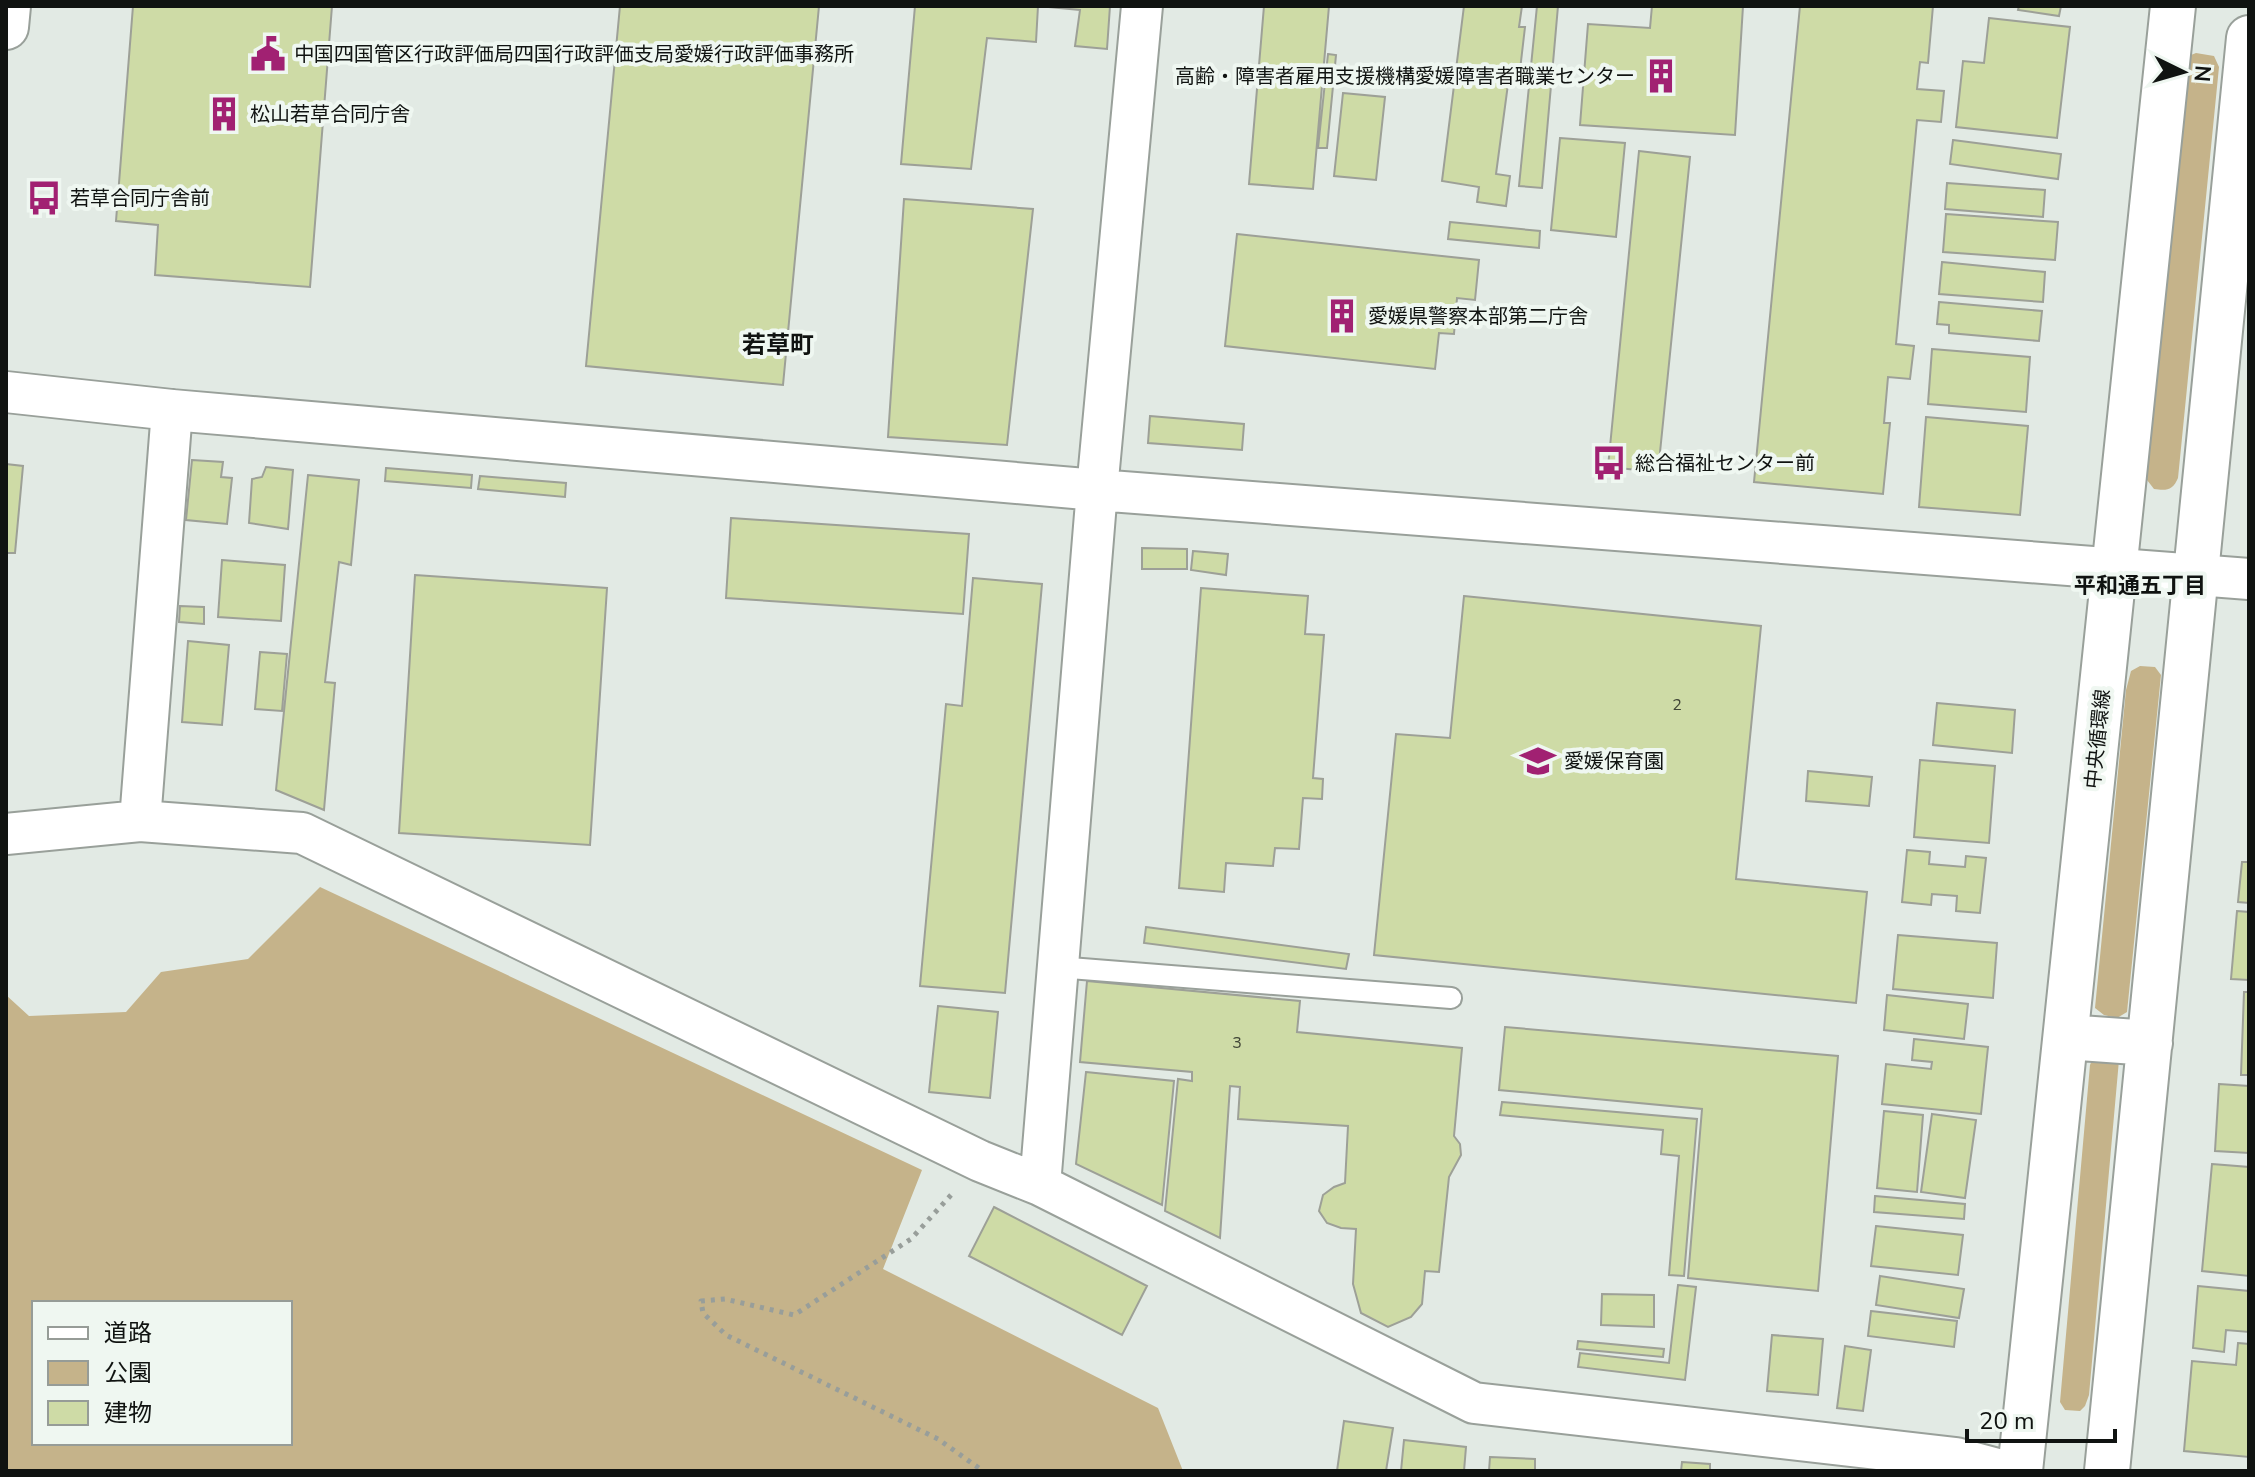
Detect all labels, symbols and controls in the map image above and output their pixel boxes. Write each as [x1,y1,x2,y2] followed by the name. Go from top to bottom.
[2143,32,2223,112] north arrow
[249,35,287,73] public building icon: 中国四国管区行政評価局四国行政評価支局愛媛行政評価事務所
[294,41,854,68] place label: 中国四国管区行政評価局四国行政評価支局愛媛行政評価事務所
[1642,57,1680,95] building icon: 高齢・障害者雇用支援機構愛媛障害者職業センター
[1175,63,1635,90] place label: 高齢・障害者雇用支援機構愛媛障害者職業センター
[2186,64,2218,83] text: N
[205,95,243,133] building icon: 松山若草合同庁舎
[250,101,410,128] place label: 松山若草合同庁舎
[25,179,63,217] bus stop icon: 若草合同庁舎前
[70,185,210,212] place label: 若草合同庁舎前
[1323,297,1361,335] building icon: 愛媛県警察本部第二庁舎
[1368,303,1588,330] place label: 愛媛県警察本部第二庁舎
[742,329,814,361] district label: 若草町
[1590,444,1628,482] bus stop icon: 総合福祉センター前
[1635,450,1815,477] place label: 総合福祉センター前
[2074,571,2206,601] district label: 平和通五丁目
[2079,688,2117,790] street label: 中央循環線
[1672,694,1682,716] house number: 2
[1519,742,1557,780] school or university icon: 愛媛保育園
[1564,748,1664,775] place label: 愛媛保育園
[1232,1032,1242,1054] house number: 3
[32,1301,292,1445] legend
[104,1317,152,1349] text: 道路
[104,1357,152,1389] text: 公園
[1967,1393,2115,1443] scale bar
[104,1397,152,1429] text: 建物
[1979,1405,2035,1437] text: 20 m

